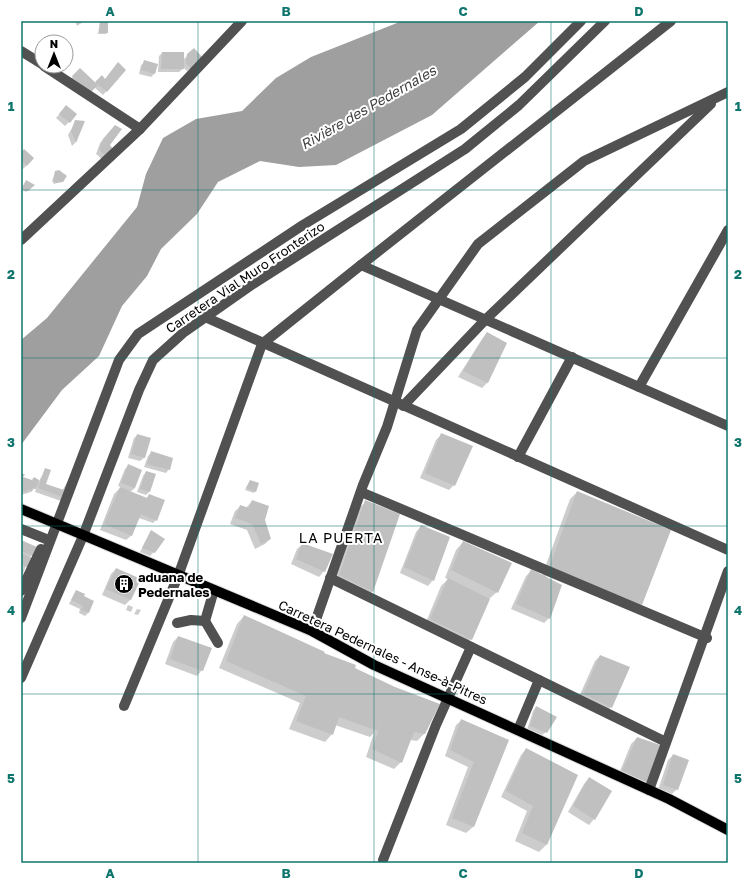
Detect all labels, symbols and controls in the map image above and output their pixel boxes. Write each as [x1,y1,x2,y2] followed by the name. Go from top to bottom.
[105,3,115,19] text: A
[281,3,291,19] text: B
[458,3,468,19] text: C
[634,3,644,19] text: D
[34,34,74,74] north arrow
[50,37,58,50] text: N
[297,61,439,153] water label: Rivière des Pedernales
[8,98,15,114] text: 1
[735,98,742,114] text: 1
[163,218,328,336] street label: Carretera Vial Muro Fronterizo
[7,266,15,282] text: 2
[734,266,742,282] text: 2
[7,434,15,450] text: 3
[734,434,742,450] text: 3
[299,529,383,546] district label: LA PUERTA
[138,569,210,600] place label: aduana de Pedernales
[113,573,135,595] building icon: aduana de Pedernales
[276,596,490,708] street label: Carretera Pedernales - Anse-à-Pitres
[7,602,15,618] text: 4
[734,602,742,618] text: 4
[7,770,15,786] text: 5
[734,770,742,786] text: 5
[105,865,115,881] text: A
[281,865,291,881] text: B
[458,865,468,881] text: C
[634,865,644,881] text: D

